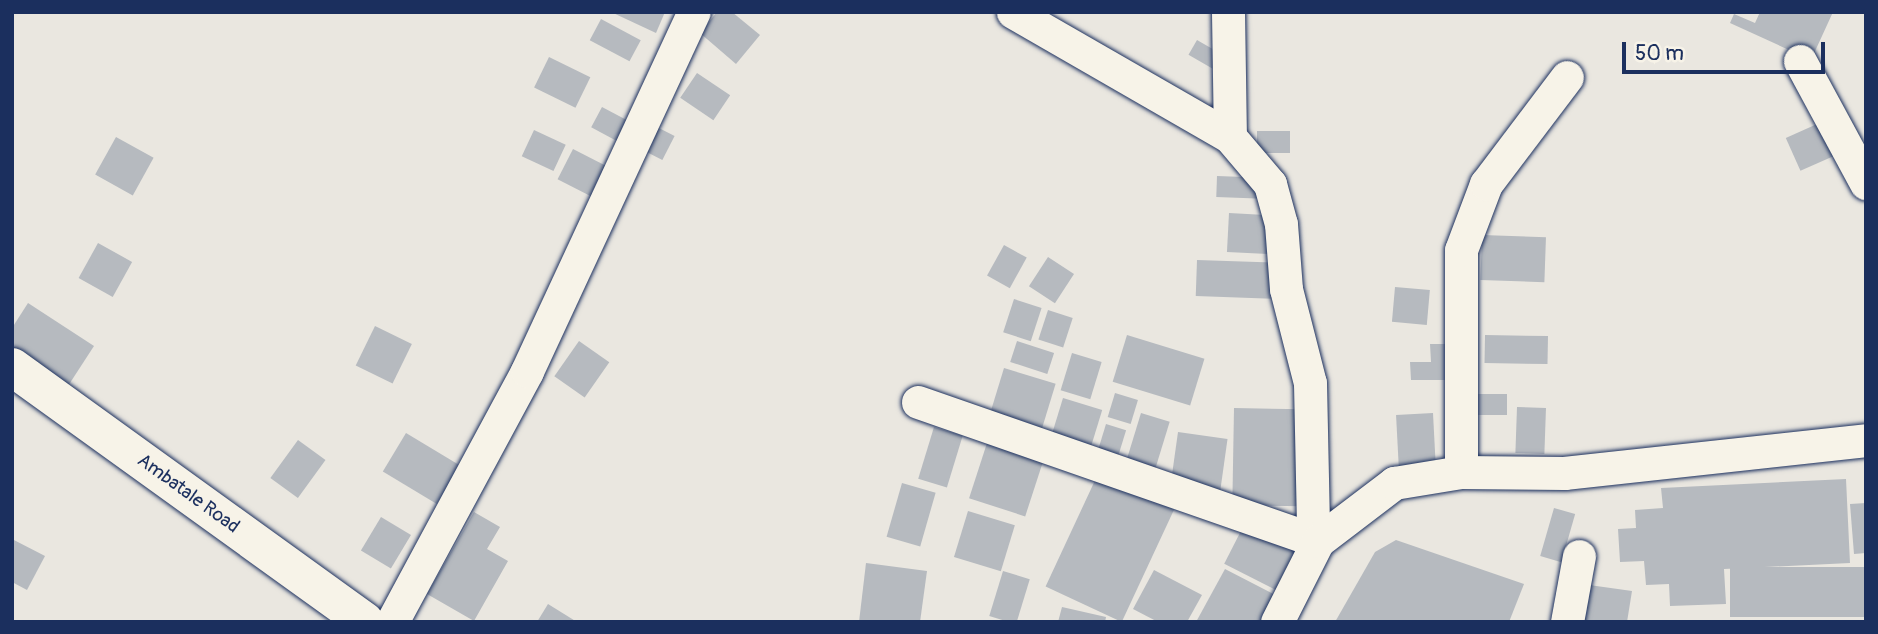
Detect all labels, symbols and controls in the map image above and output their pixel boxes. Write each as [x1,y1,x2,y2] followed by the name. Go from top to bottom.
[1626,28,1829,72] scale bar
[1635,40,1684,67] text: 50 m
[133,449,243,539] street label: Ambatale Road

